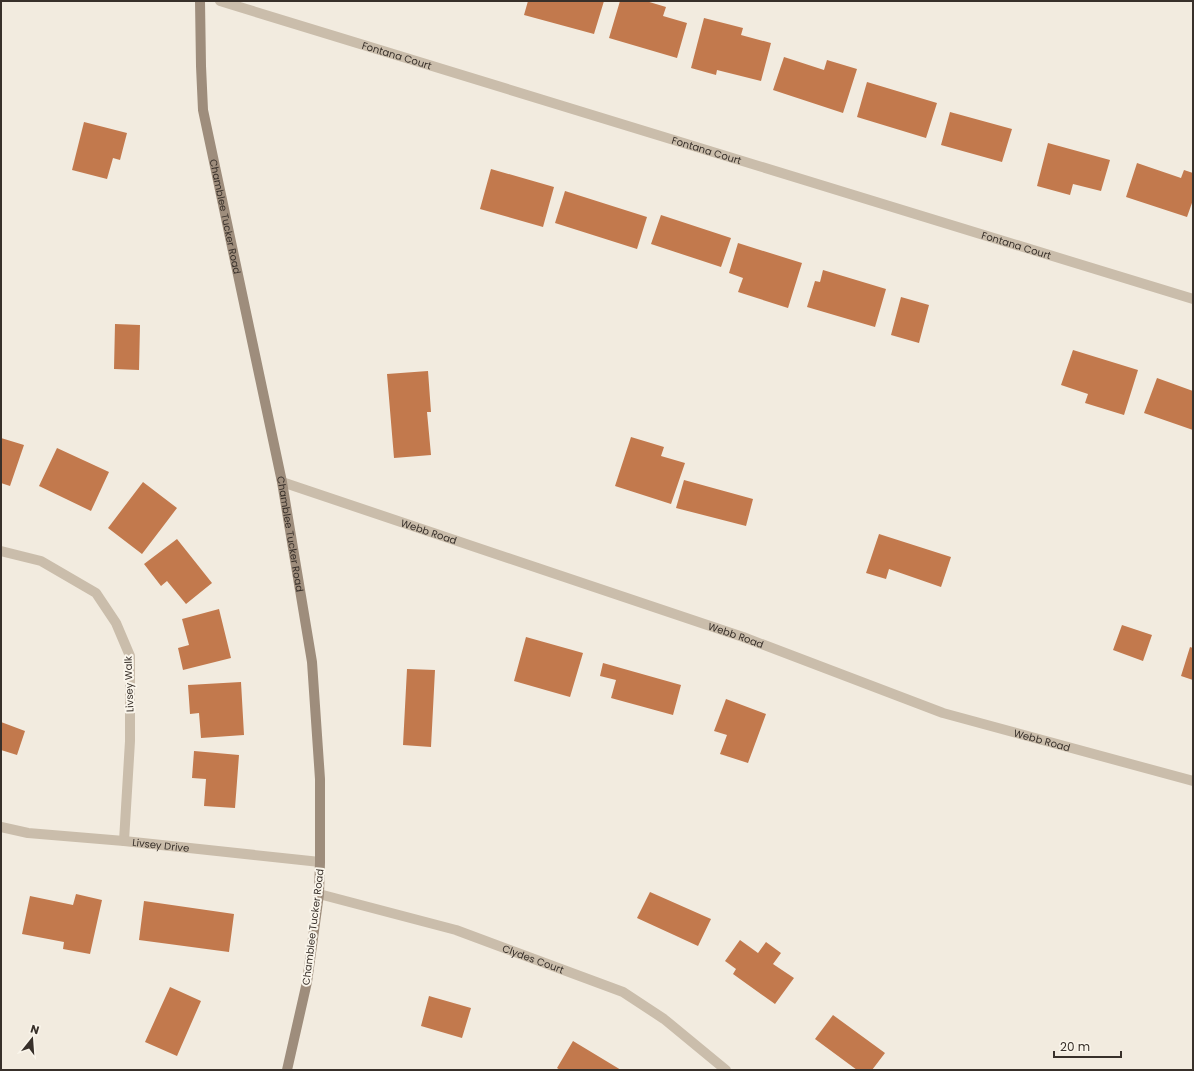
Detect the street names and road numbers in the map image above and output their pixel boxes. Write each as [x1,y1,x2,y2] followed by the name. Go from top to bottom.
[360,37,434,73] street label: Fontana Court
[670,132,744,168] street label: Fontana Court
[206,158,245,275] street label: Chamblee Tucker Road
[980,227,1053,263] street label: Fontana Court
[273,475,308,593] street label: Chamblee Tucker Road
[399,515,459,548] street label: Webb Road
[706,618,766,652] street label: Webb Road
[120,655,137,712] street label: Livsey Walk
[1012,725,1072,755] street label: Webb Road
[132,834,190,855] street label: Livsey Drive
[298,868,328,986] street label: Chamblee Tucker Road
[500,940,566,977] street label: Clydes Court

